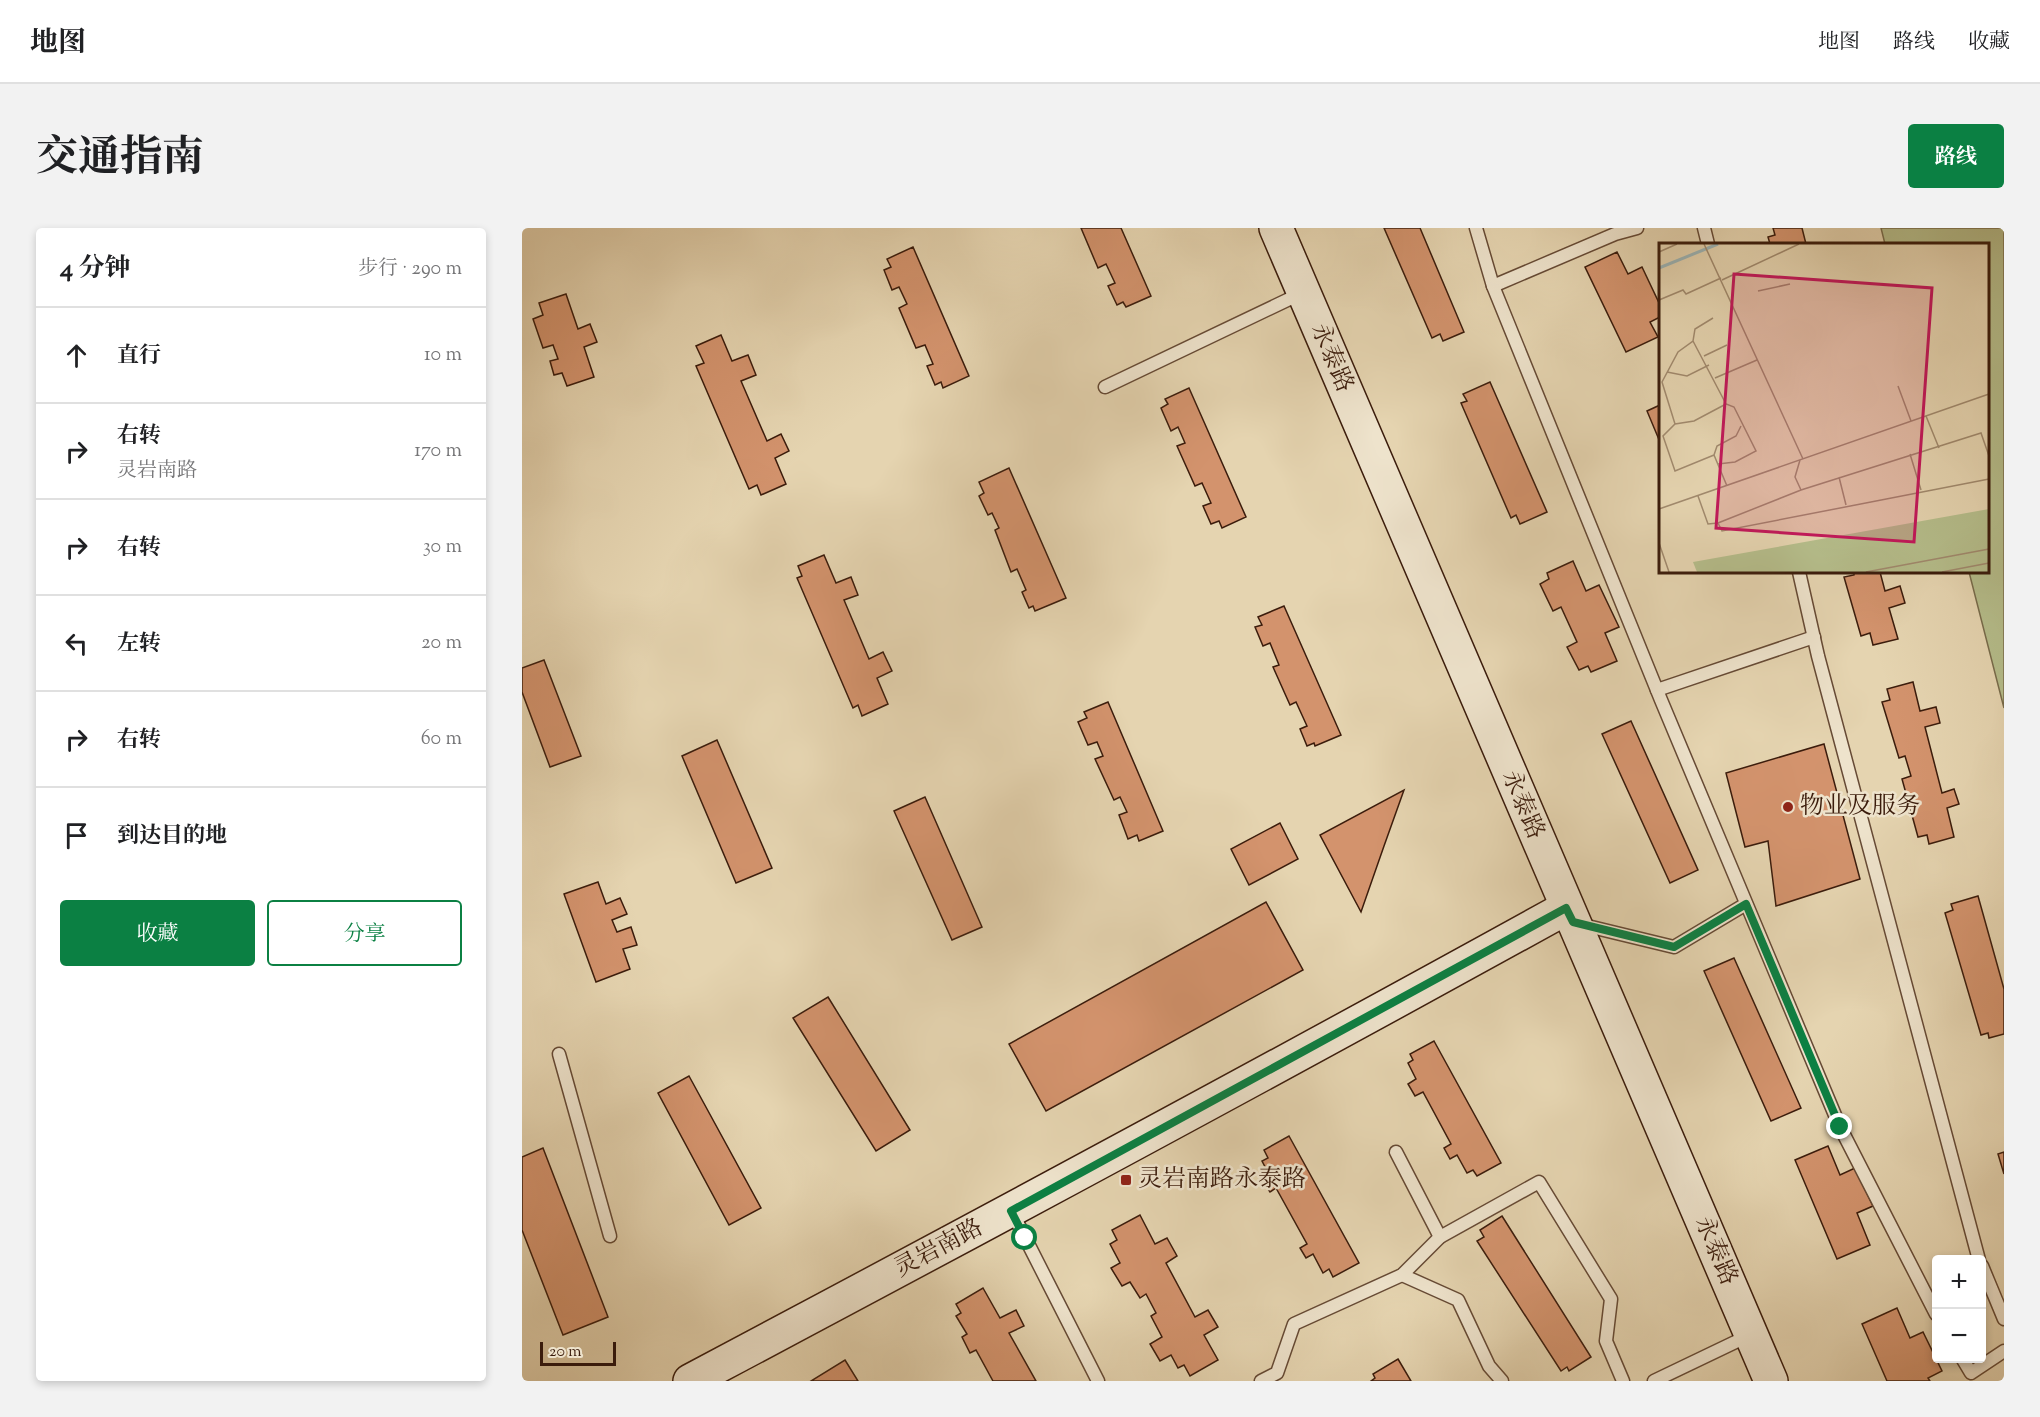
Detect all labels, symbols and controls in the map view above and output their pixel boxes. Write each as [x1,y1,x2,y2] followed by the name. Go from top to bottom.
[30,24,86,64] text: 地图
[1818,28,1860,58] text: 地图
[1893,28,1935,58] text: 路线
[1968,28,2010,58] text: 收藏
[1908,124,2004,188] button: 路线
[36,130,204,190] text: 交通指南
[1659,243,1989,573] inset map
[60,251,131,288] text: 4 分钟
[358,255,462,284] text: 步行 · 290 m
[1301,318,1361,398] street label: 永泰路
[60,339,93,372] icon: ahead
[117,341,161,373] text: 直行
[424,341,462,370] text: 10 m
[117,421,161,453] text: 右转
[60,435,93,468] icon: right
[414,437,462,466] text: 170 m
[117,457,197,486] text: 灵岩南路
[60,531,93,564] icon: right
[117,533,161,565] text: 右转
[423,533,462,562] text: 30 m
[60,627,93,660] icon: left
[117,629,161,661] text: 左转
[421,629,462,658] text: 20 m
[60,723,93,756] icon: right
[117,725,161,757] text: 右转
[421,725,462,754] text: 60 m
[1492,765,1552,845] street label: 永泰路
[1800,790,1920,824] place label: 物业及服务
[1781,800,1795,814] marker: 物业及服务
[60,819,93,852] icon: arrive
[117,821,227,853] text: 到达目的地
[60,900,255,966] button: 收藏
[267,900,462,966] button: 分享
[1826,1113,1852,1139] route end
[1138,1163,1306,1197] place label: 灵岩南路永泰路
[1119,1173,1133,1187] marker: 灵岩南路永泰路
[889,1211,989,1287] street label: 灵岩南路
[1685,1211,1745,1291] street label: 永泰路
[1011,1224,1037,1250] route start
[1932,1255,1986,1363] map controls
[1932,1255,1986,1309] button: +
[1932,1309,1986,1363] button: −
[540,1339,616,1366] scale bar
[549,1341,582,1364] text: 20 m

